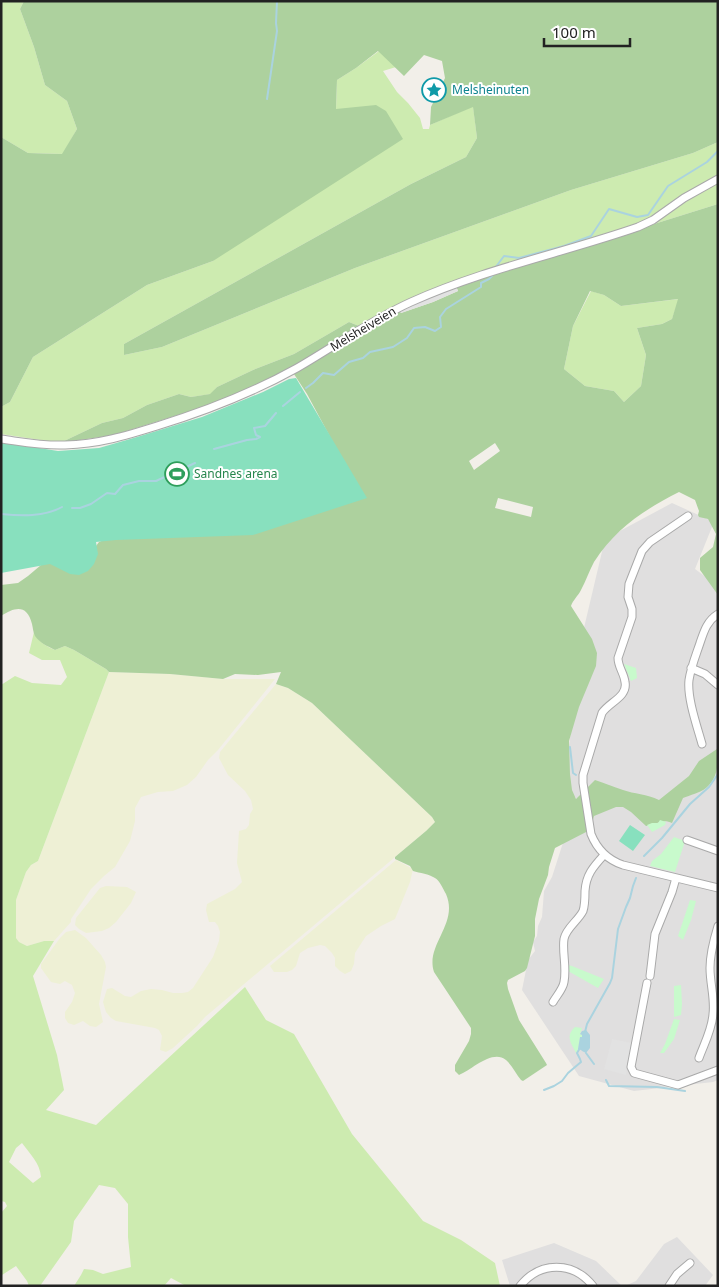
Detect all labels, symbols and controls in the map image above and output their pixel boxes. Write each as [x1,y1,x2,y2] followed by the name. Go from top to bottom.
[544,15,630,47] scale bar
[552,22,596,42] text: 100 m
[421,77,447,103] place icon: Melsheinuten
[452,81,529,98] place label: Melsheinuten
[327,302,399,355] street label: Melsheiveien
[164,461,190,487] sports icon: Sandnes arena
[194,465,278,482] place label: Sandnes arena

